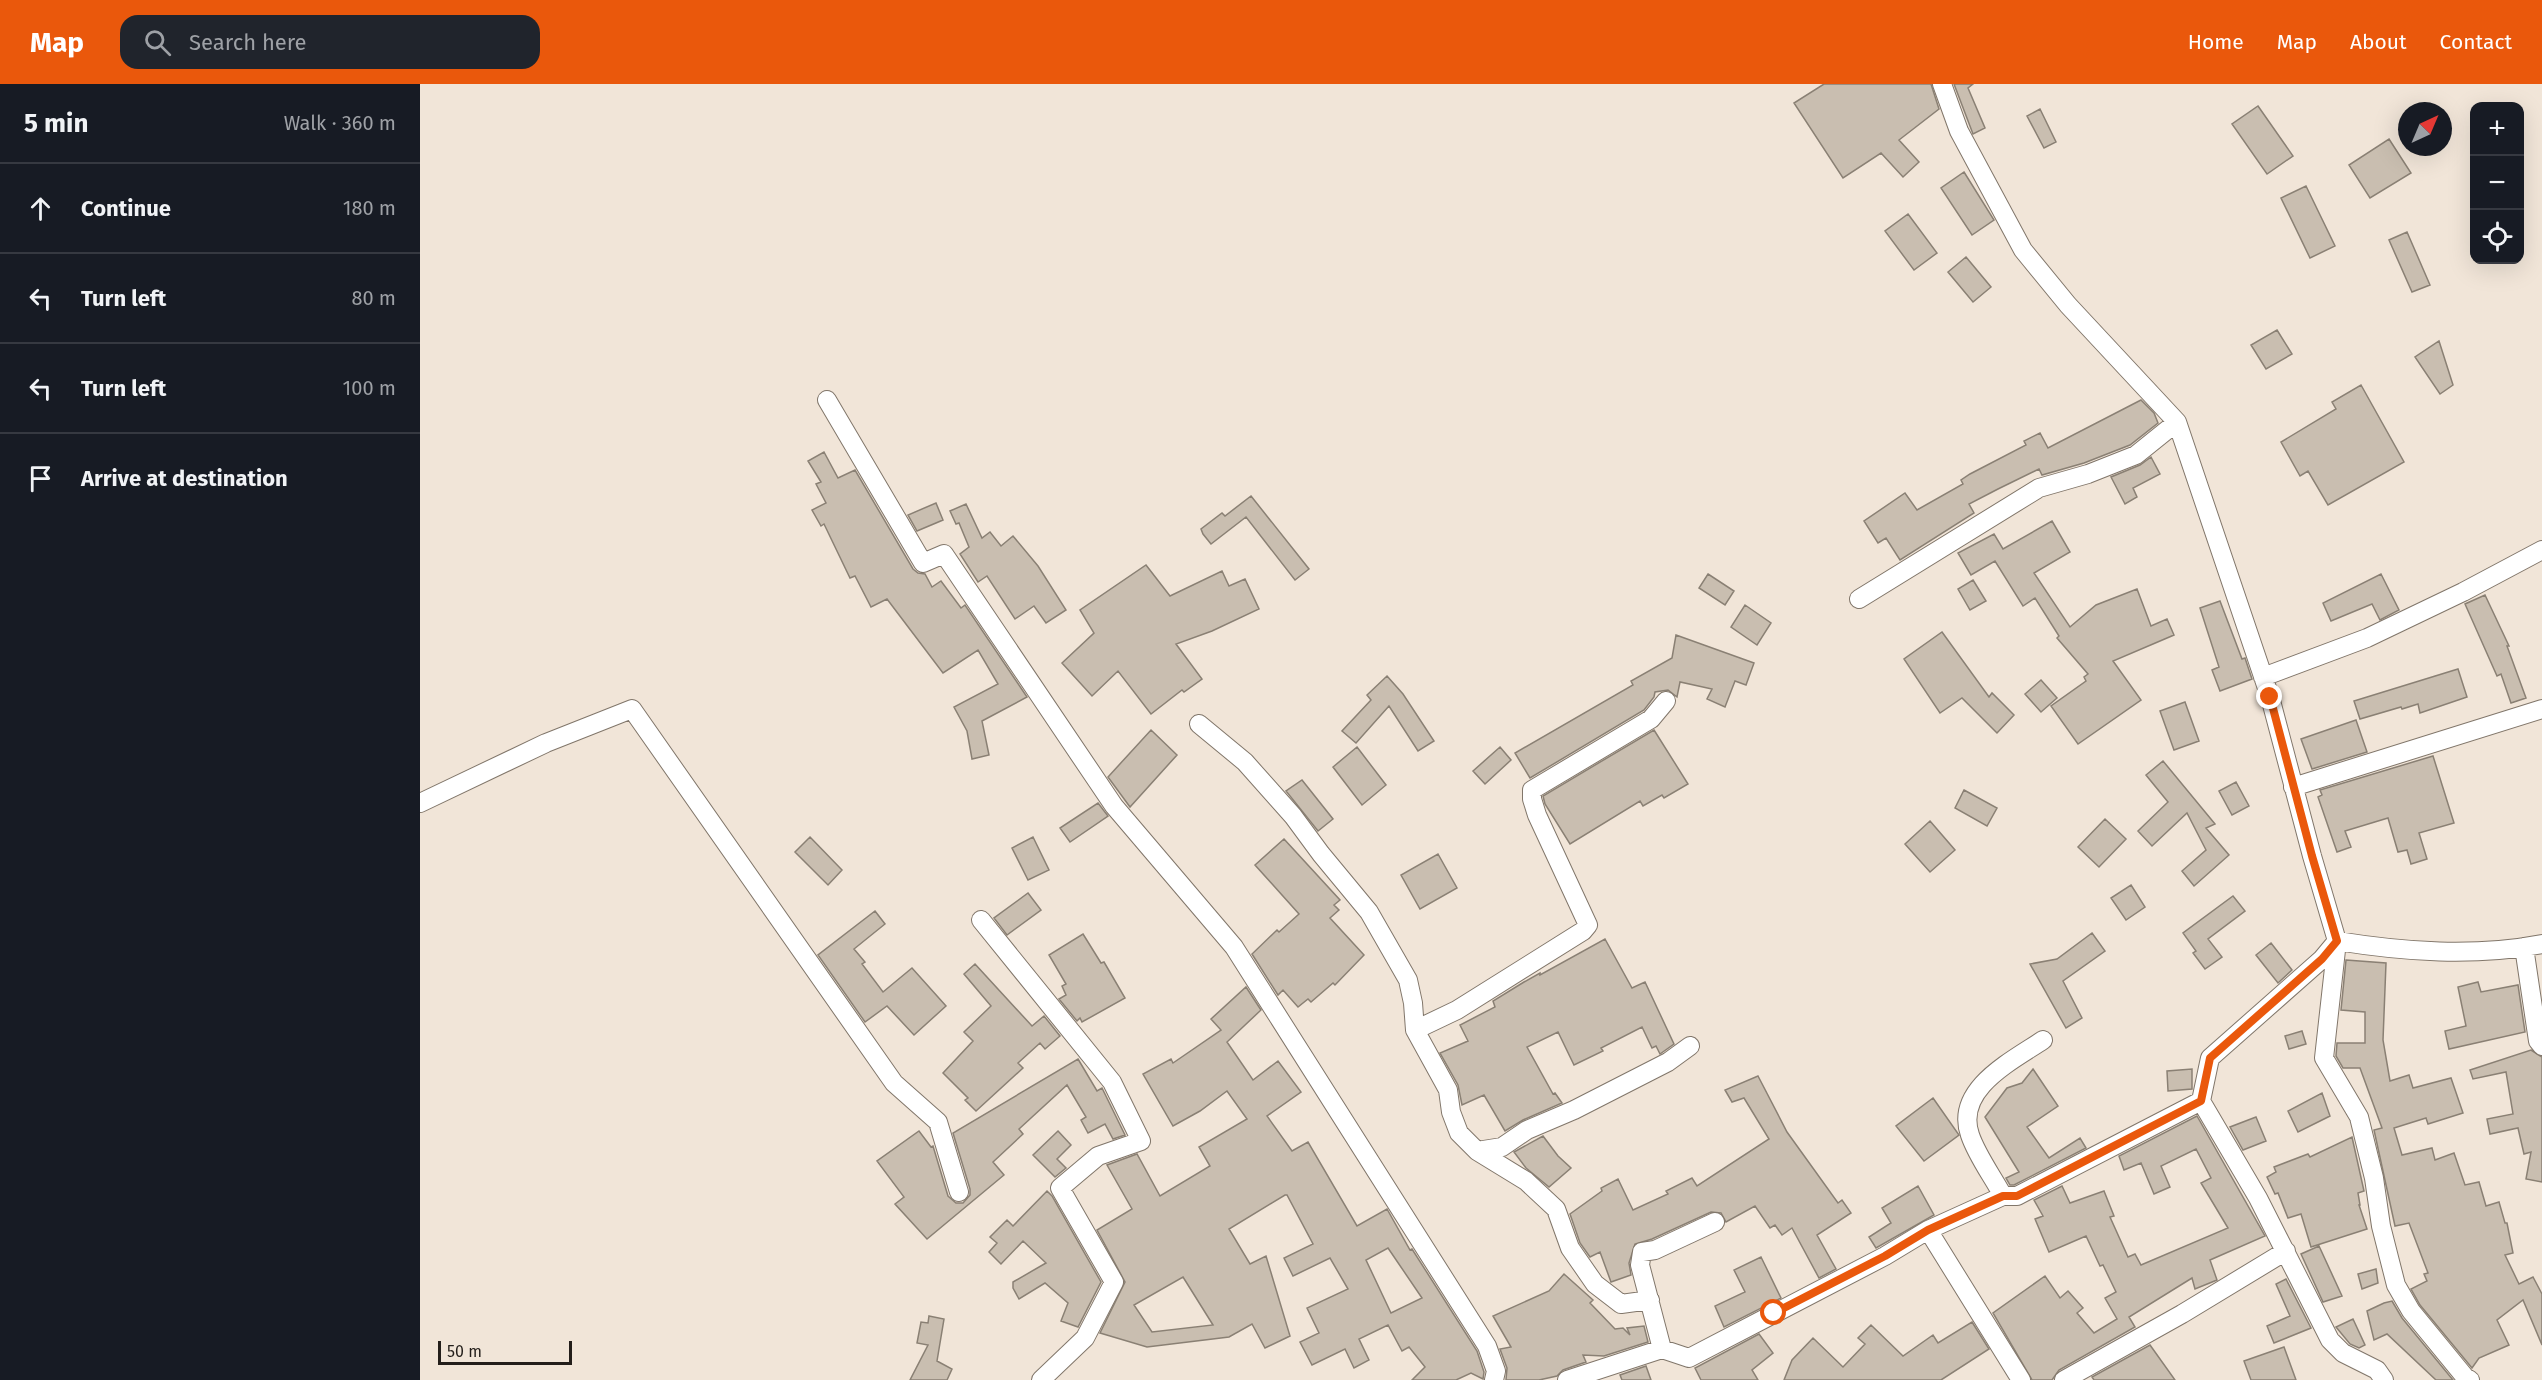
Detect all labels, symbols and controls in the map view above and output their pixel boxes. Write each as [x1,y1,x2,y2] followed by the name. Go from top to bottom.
[120,15,540,69] search box
[30,26,84,59] text: Map
[141,26,174,59] icon: search
[189,29,307,56] text: Search here
[2188,29,2244,55] text: Home
[2277,29,2317,55] text: Map
[2350,29,2407,55] text: About
[2440,29,2512,55] text: Contact
[2398,102,2452,156] north arrow
[2470,102,2524,264] map controls
[2470,102,2524,156] button: +
[24,108,88,139] text: 5 min
[284,111,396,135] text: Walk · 360 m
[2470,156,2524,210] button: −
[24,192,57,225] icon: ahead
[81,195,171,222] text: Continue
[343,196,396,220] text: 180 m
[2470,210,2524,264] button: locate
[24,282,57,315] icon: left
[81,285,166,312] text: Turn left
[351,286,396,310] text: 80 m
[24,372,57,405] icon: left
[81,375,166,402] text: Turn left
[343,376,396,400] text: 100 m
[24,462,57,495] icon: arrive
[81,465,288,492] text: Arrive at destination
[2256,683,2282,709] route end
[1760,1299,1786,1325] route start
[438,1338,572,1366] scale bar
[447,1342,482,1361] text: 50 m

